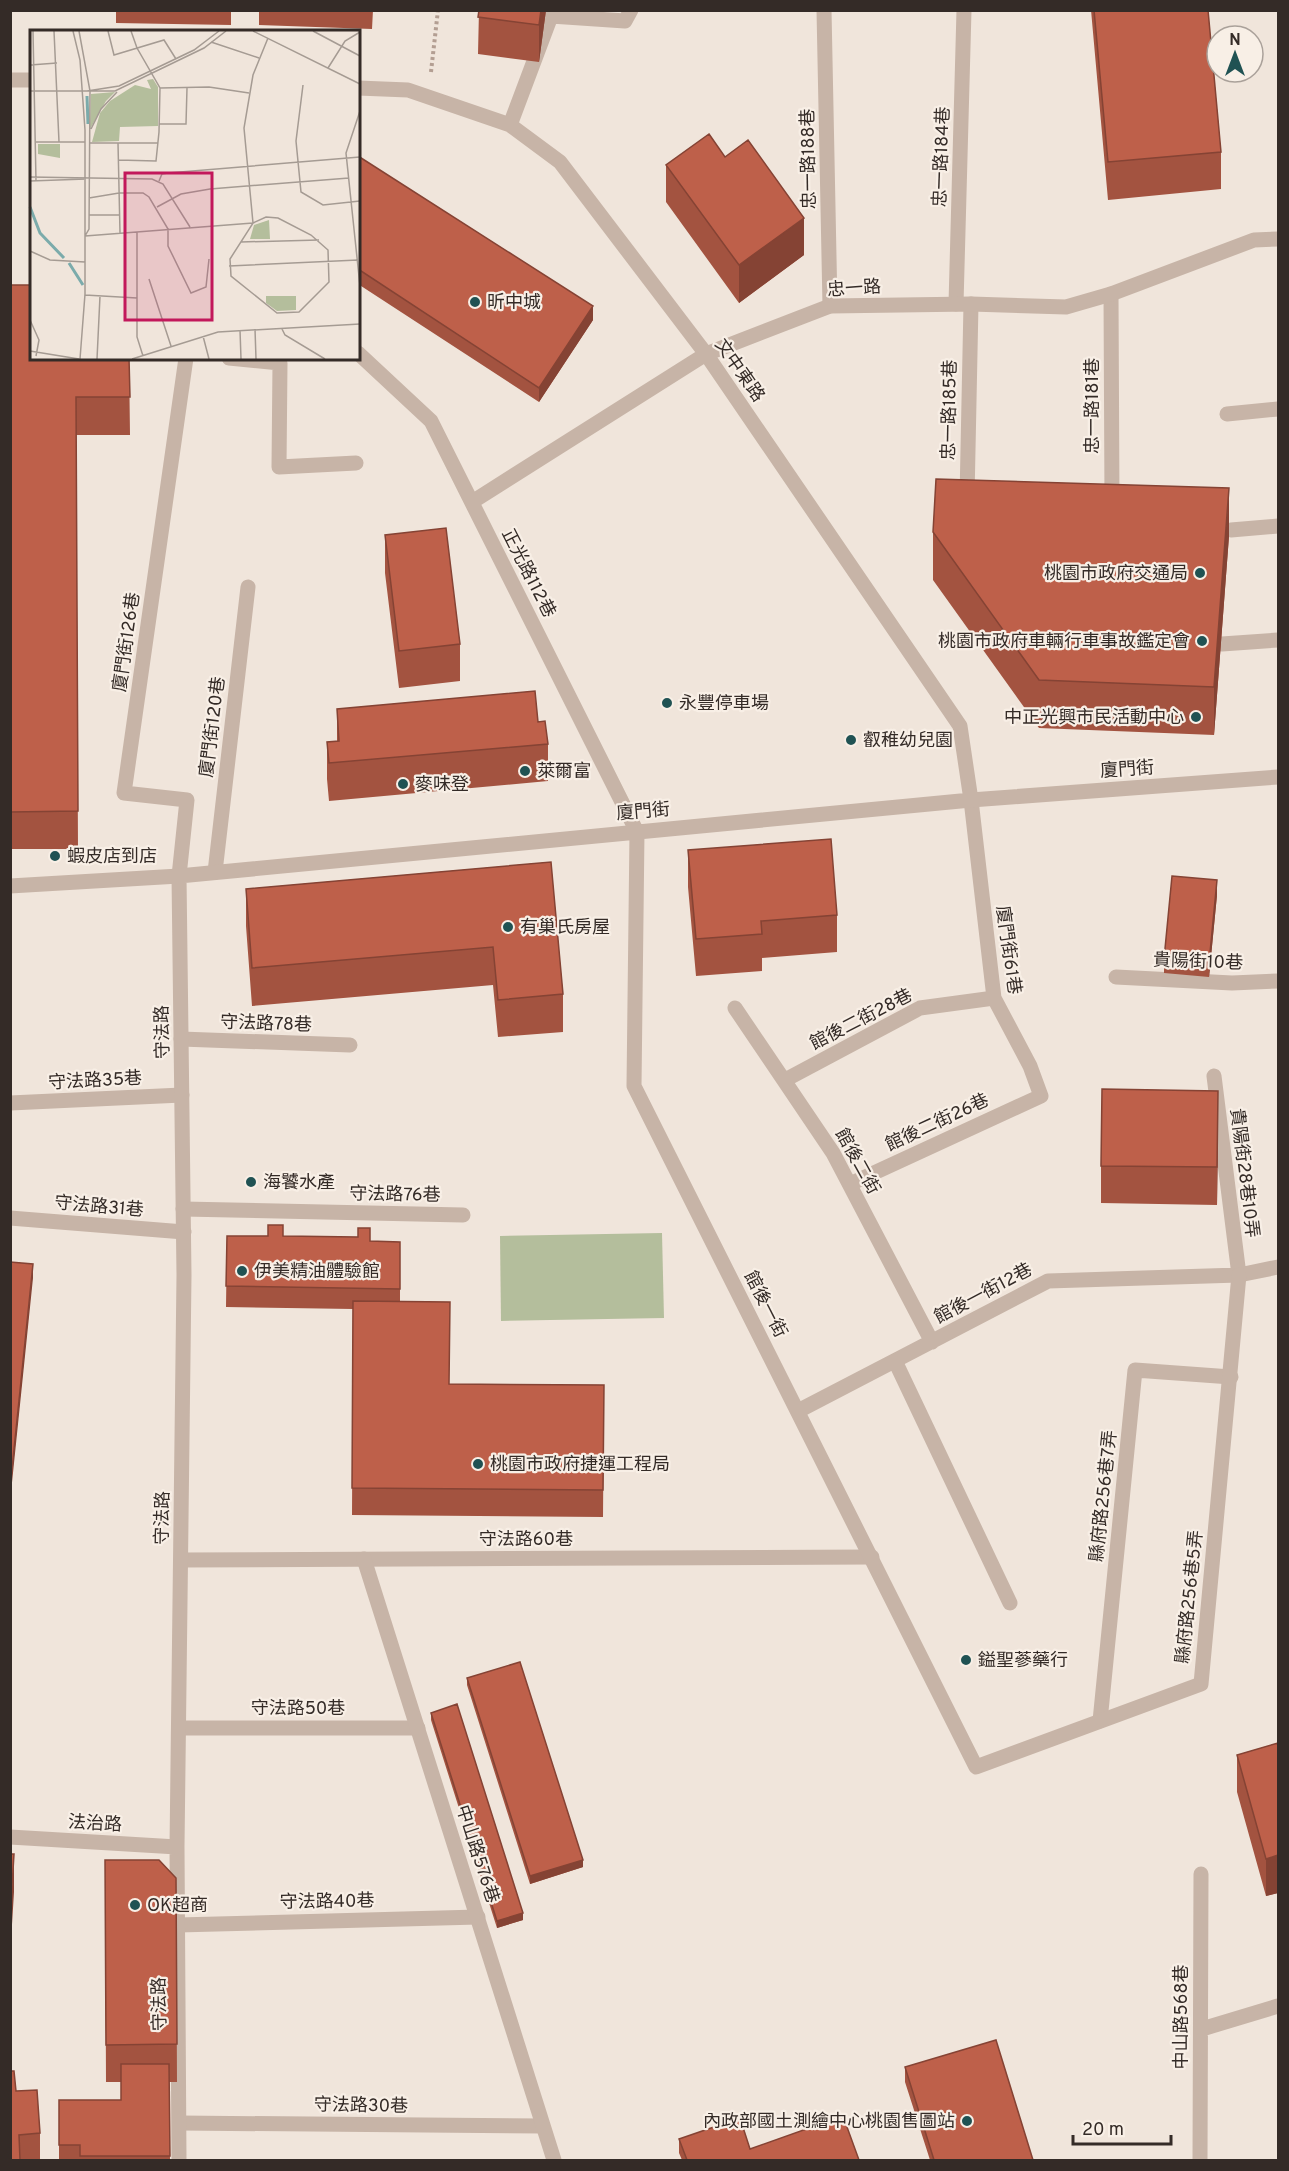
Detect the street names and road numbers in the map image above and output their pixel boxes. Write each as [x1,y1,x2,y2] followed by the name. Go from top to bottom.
[929,106,956,208] street label: 忠一路184巷
[797,108,822,210] street label: 忠一路188巷
[826,276,882,303] street label: 忠一路
[709,335,769,407] street label: 文中東路
[1082,358,1105,454] street label: 忠一路181巷
[938,359,963,461] street label: 忠一路185巷
[496,525,560,622] street label: 正光路112巷
[109,591,146,694] street label: 廈門街126巷
[196,676,231,779] street label: 廈門街120巷
[1099,757,1155,784] street label: 廈門街
[615,799,671,826] street label: 廈門街
[990,904,1025,996] street label: 廈門街61巷
[1152,949,1243,976] street label: 貴陽街10巷
[807,985,917,1056] street label: 館後二街28巷
[152,1005,175,1059] street label: 守法路
[220,1011,312,1038] street label: 守法路78巷
[48,1068,143,1095] street label: 守法路35巷
[882,1089,993,1157] street label: 館後二街26巷
[1224,1107,1263,1239] street label: 貴陽街28巷10弄
[829,1125,884,1199] street label: 館後二街
[349,1183,441,1208] street label: 守法路76巷
[53,1192,144,1223] street label: 守法路31巷
[931,1259,1037,1330] street label: 館後一街12巷
[738,1267,791,1342] street label: 館後一街
[1086,1429,1123,1563] street label: 縣府路256巷7弄
[152,1491,175,1545] street label: 守法路
[479,1529,573,1552] street label: 守法路60巷
[1172,1529,1209,1665] street label: 縣府路256巷5弄
[251,1698,345,1721] street label: 守法路50巷
[450,1802,503,1907] street label: 中山路576巷
[67,1812,122,1837] street label: 法治路
[279,1890,375,1915] street label: 守法路40巷
[1171,1965,1194,2069] street label: 中山路568巷
[149,1977,172,2031] street label: 守法路
[314,2094,408,2119] street label: 守法路30巷

